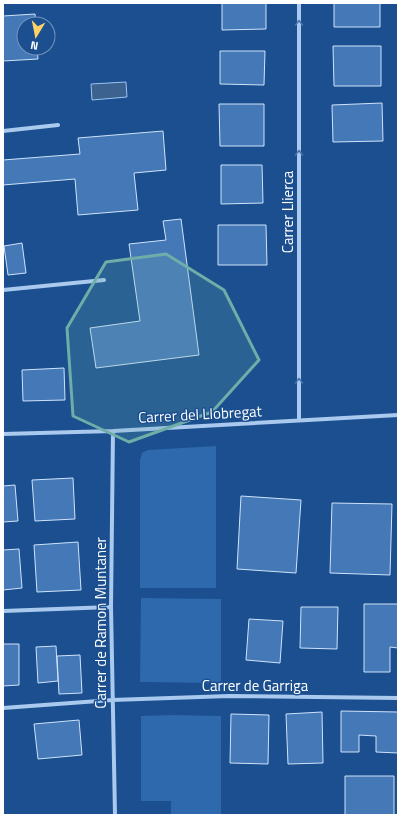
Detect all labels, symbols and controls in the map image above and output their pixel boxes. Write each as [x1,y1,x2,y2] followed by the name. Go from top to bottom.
[16,16,56,56] north arrow
[295,20,303,26] one-way arrow
[29,37,39,54] text: N
[295,150,303,156] one-way arrow
[276,170,299,253] street label: Carrer Llierca
[295,378,303,384] one-way arrow
[138,399,263,429] street label: Carrer del Llobregat
[89,537,112,709] street label: Carrer de Ramon Muntaner
[202,674,309,697] street label: Carrer de Garriga

